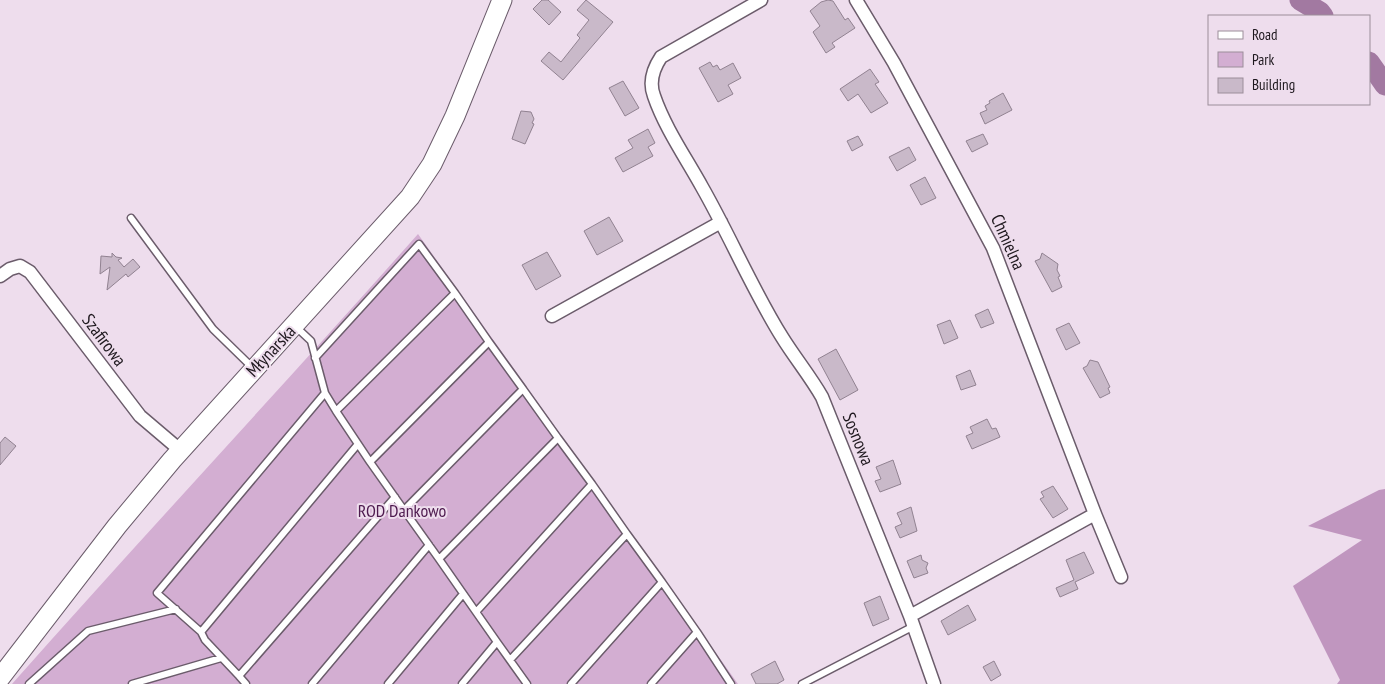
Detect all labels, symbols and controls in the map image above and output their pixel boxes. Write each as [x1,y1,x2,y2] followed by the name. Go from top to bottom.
[1208,15,1370,105] legend
[1252,25,1278,44] text: Road
[1252,50,1274,69] text: Park
[1252,75,1295,94] text: Building
[986,210,1031,273] street label: Chmielna
[77,309,132,370] street label: Szafirowa
[241,320,300,381] street label: Młynarska
[838,409,879,469] street label: Sosnowa
[358,499,446,522] park label: ROD Dankowo

